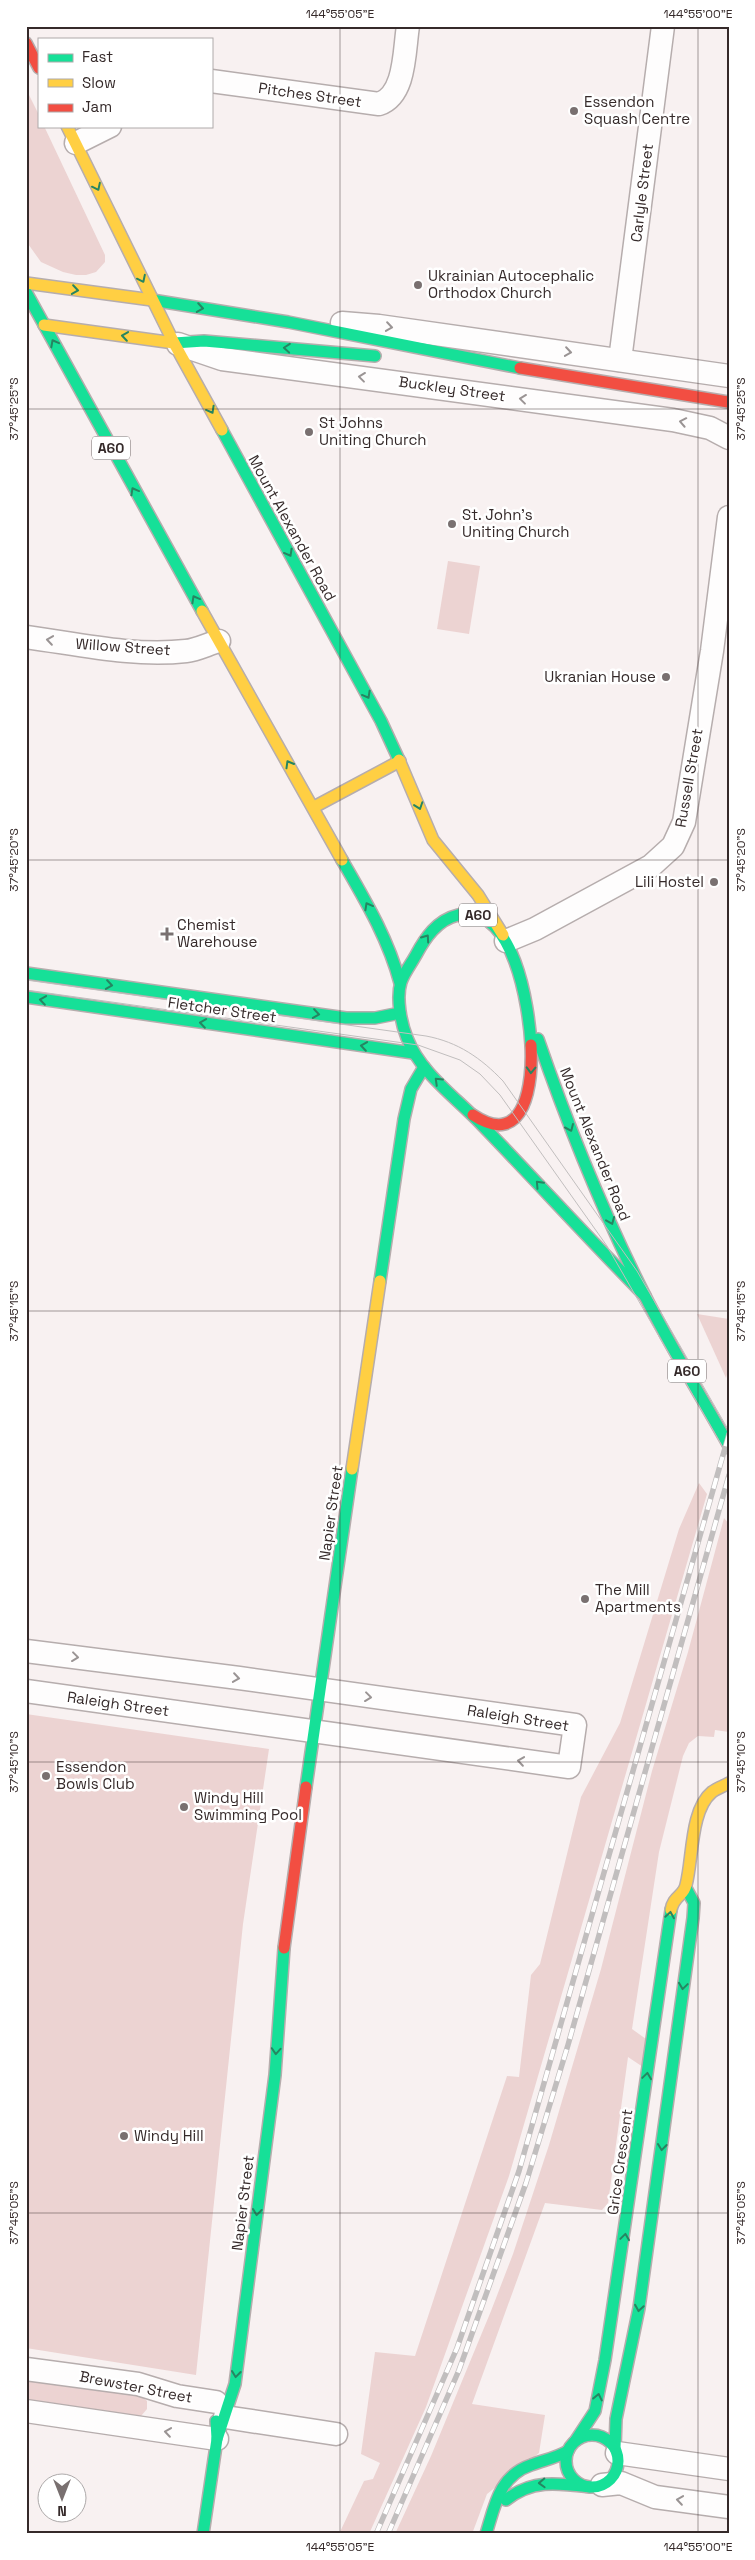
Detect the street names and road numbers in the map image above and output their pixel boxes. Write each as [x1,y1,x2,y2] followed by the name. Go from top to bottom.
[257,78,363,111] street label: Pitches Street
[626,143,657,243] street label: Carlyle Street
[397,372,507,405] street label: Buckley Street
[92,436,130,459] road number: A60
[244,451,340,604] street label: Mount Alexander Road
[75,634,171,659] street label: Willow Street
[670,727,707,829] street label: Russell Street
[459,904,497,926] road number: A60
[167,992,278,1027] street label: Fletcher Street
[556,1064,635,1223] street label: Mount Alexander Road
[668,1360,706,1382] road number: A60
[314,1464,347,1562] street label: Napier Street
[66,1687,170,1720] street label: Raleigh Street
[466,1700,570,1735] street label: Raleigh Street
[603,2108,636,2216] street label: Grice Crescent
[227,2154,258,2252] street label: Napier Street
[78,2366,194,2407] street label: Brewster Street

